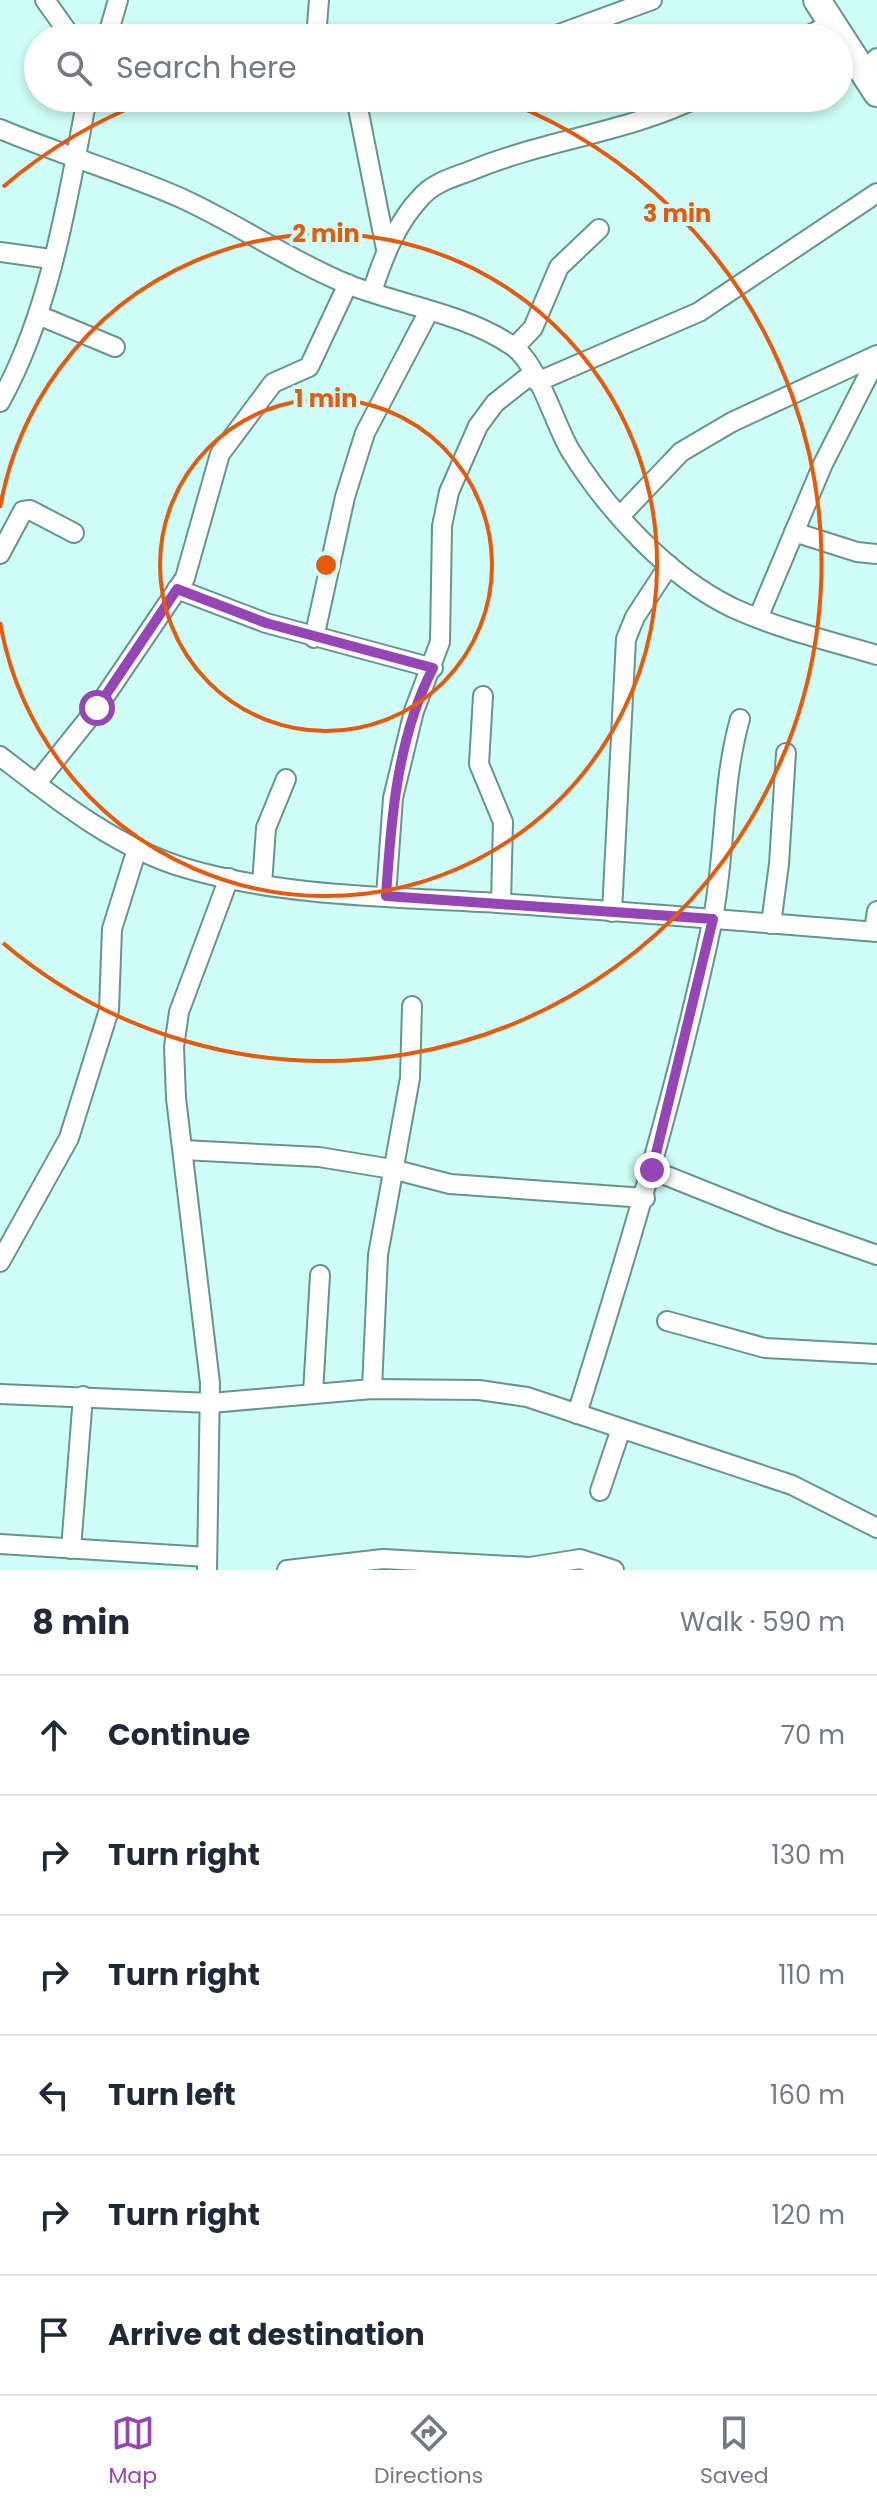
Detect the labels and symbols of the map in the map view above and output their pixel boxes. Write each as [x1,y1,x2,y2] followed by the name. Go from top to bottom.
[643,197,711,230] text: 3 min
[292,217,360,250] text: 2 min
[295,382,357,415] text: 1 min
[312,551,340,579] centre of rings
[79,690,115,726] route start
[634,1152,670,1188] route end

